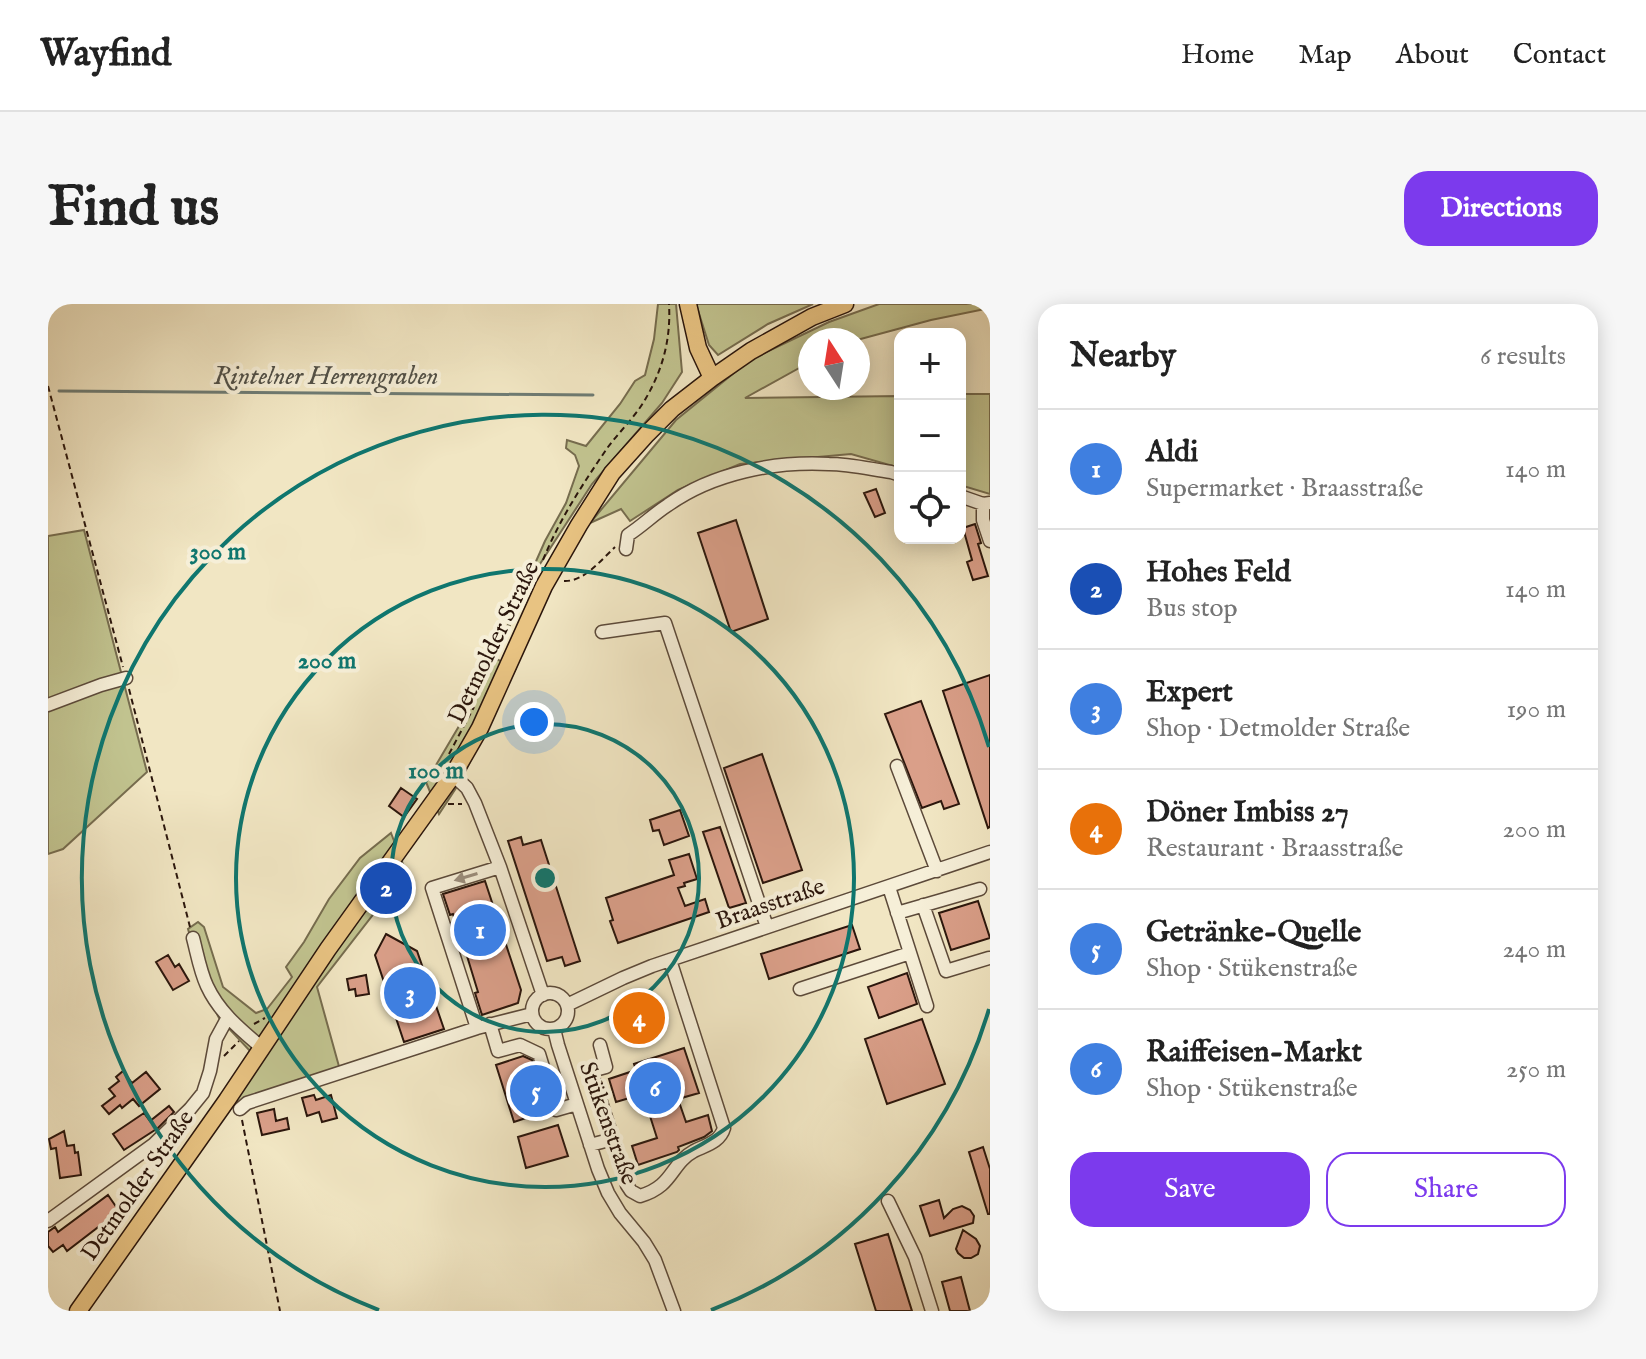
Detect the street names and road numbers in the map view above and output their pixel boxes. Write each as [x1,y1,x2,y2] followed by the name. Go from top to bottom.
[442,556,547,729] street label: Detmolder Straße
[712,871,829,937] street label: Braasstraße
[571,1058,644,1189] street label: Stükenstraße
[75,1104,202,1267] street label: Detmolder Straße

